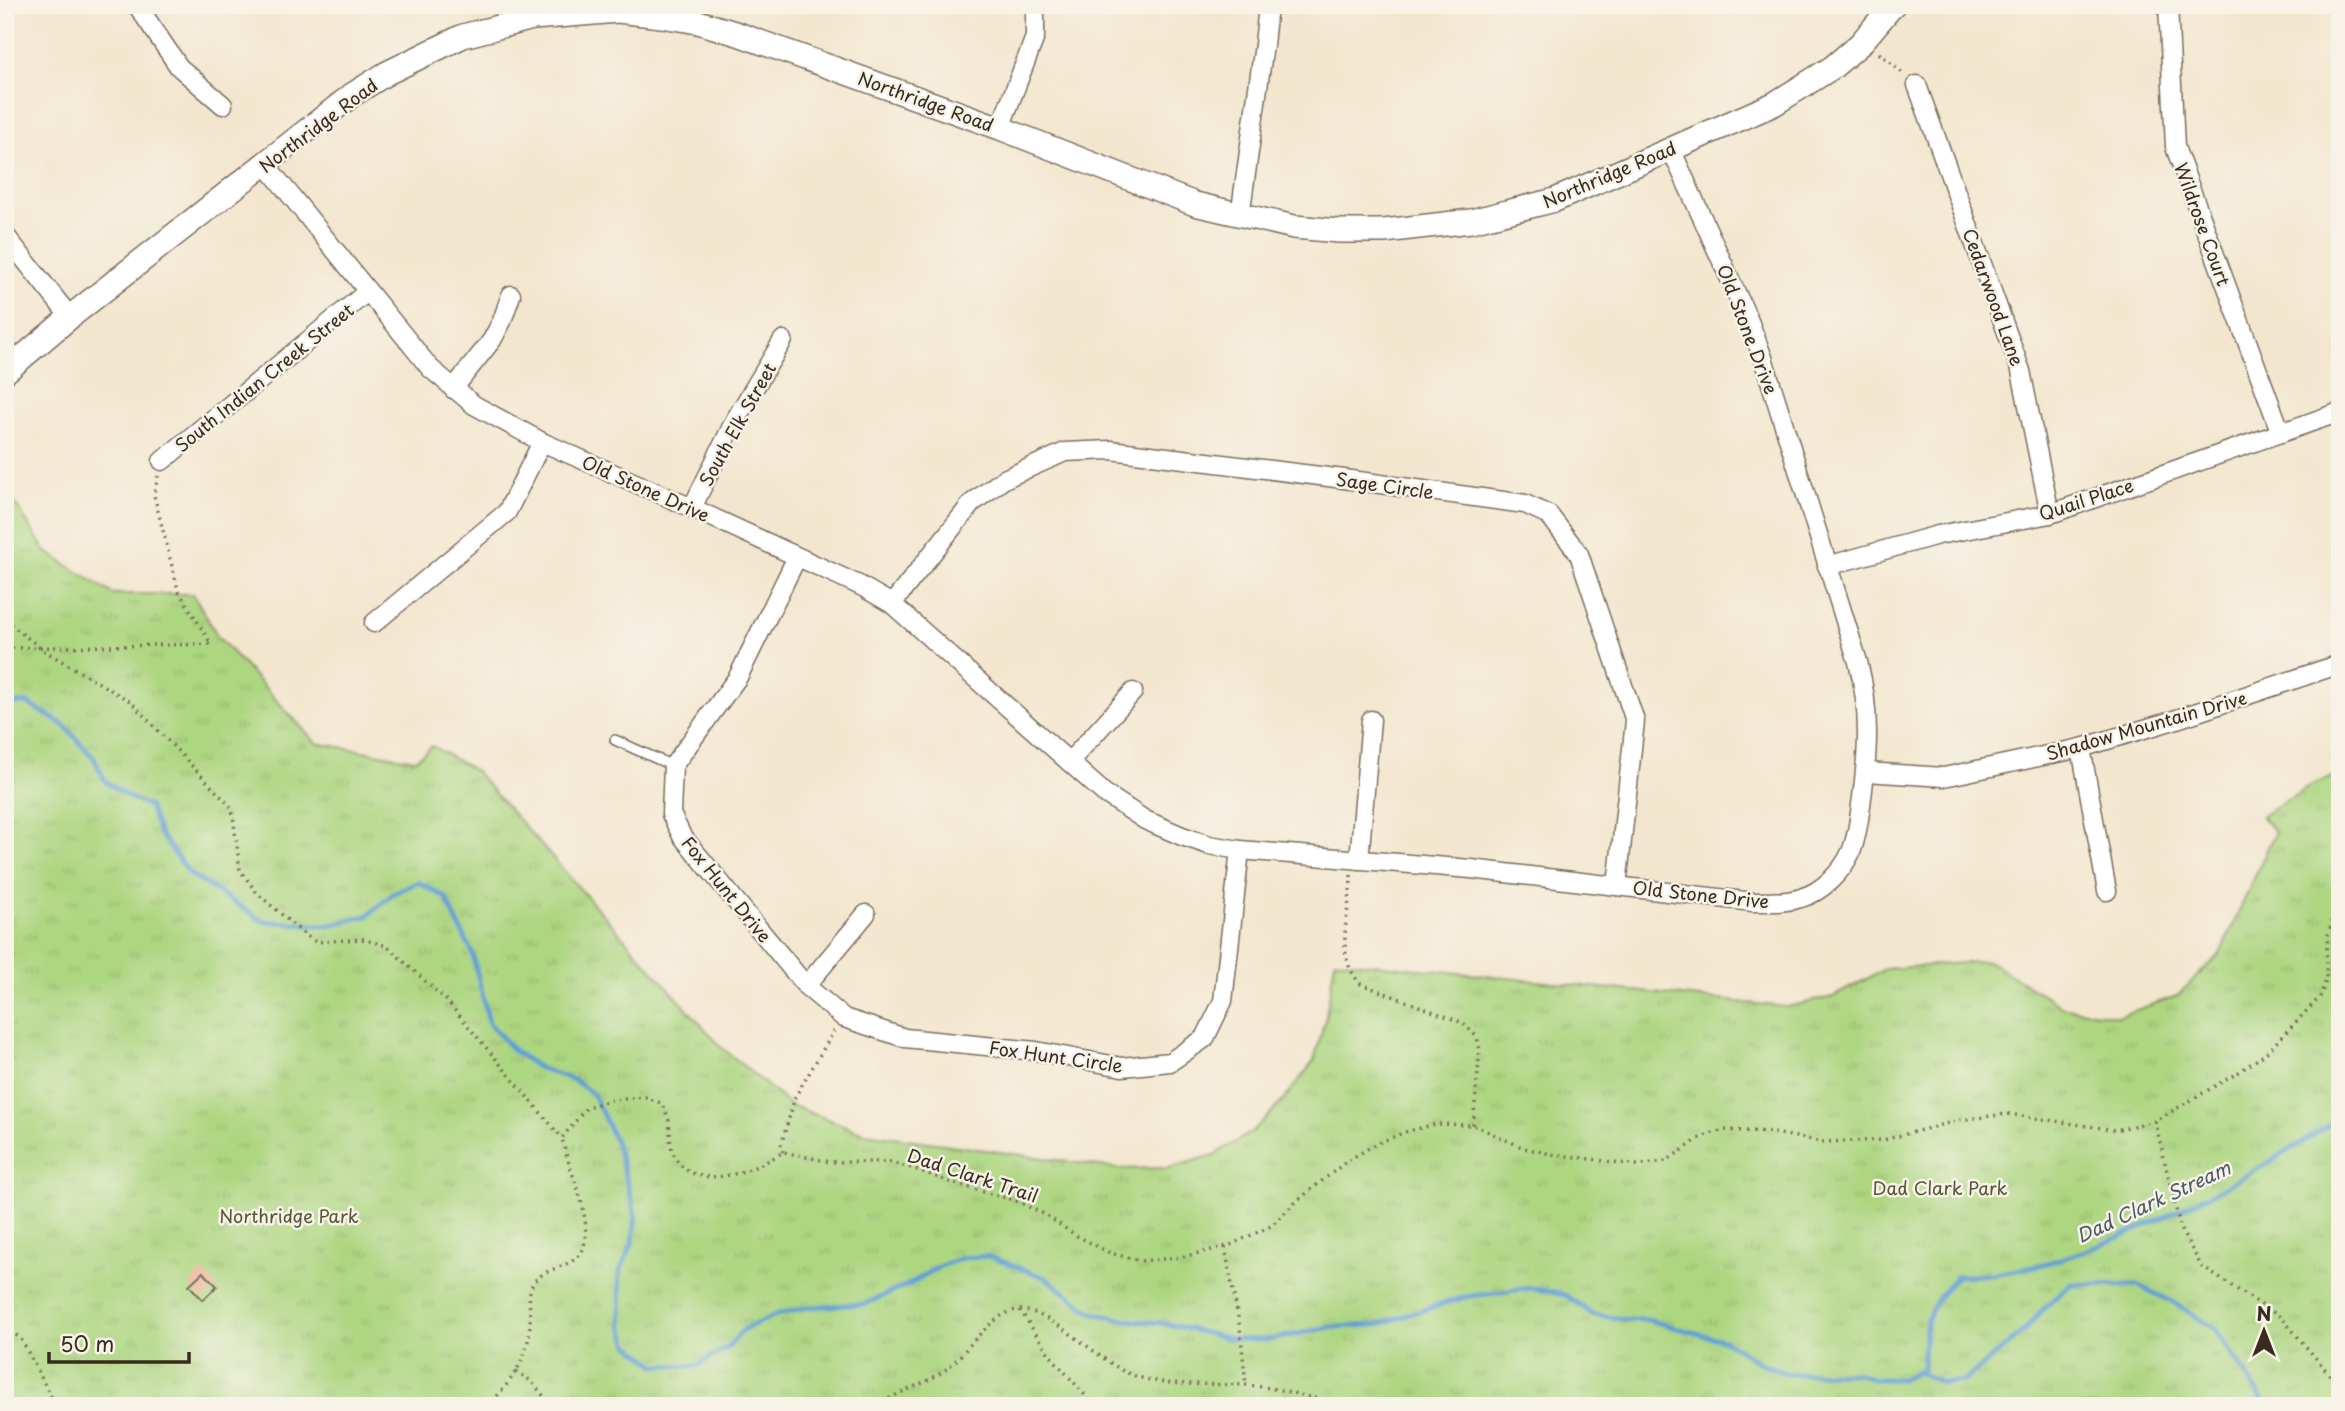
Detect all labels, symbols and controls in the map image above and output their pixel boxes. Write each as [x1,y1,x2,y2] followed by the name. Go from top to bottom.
[854,64,998,138] street label: Northridge Road
[253,71,383,179] street label: Northridge Road
[1538,134,1680,214] street label: Northridge Road
[2168,158,2238,290] street label: Wildrose Court
[1957,224,2031,370] street label: Cedarwood Lane
[1711,260,1785,398] street label: Old Stone Drive
[169,296,359,458] street label: South Indian Creek Street
[692,357,782,491] street label: South Elk Street
[578,448,714,528] street label: Old Stone Drive
[1334,465,1436,505] street label: Sage Circle
[2035,471,2137,527] street label: Quail Place
[2043,683,2249,767] street label: Shadow Mountain Drive
[676,830,778,948] street label: Fox Hunt Drive
[1631,873,1771,915] street label: Old Stone Drive
[987,1033,1125,1079] street label: Fox Hunt Circle
[904,1141,1042,1209] street label: Dad Clark Trail
[2071,1153,2235,1249] water label: Dad Clark Stream
[1873,1174,2008,1201] park label: Dad Clark Park
[219,1202,359,1229] park label: Northridge Park
[2230,1296,2300,1366] north arrow
[2256,1299,2272,1327] text: N
[49,1320,189,1364] scale bar
[60,1327,114,1359] text: 50 m

